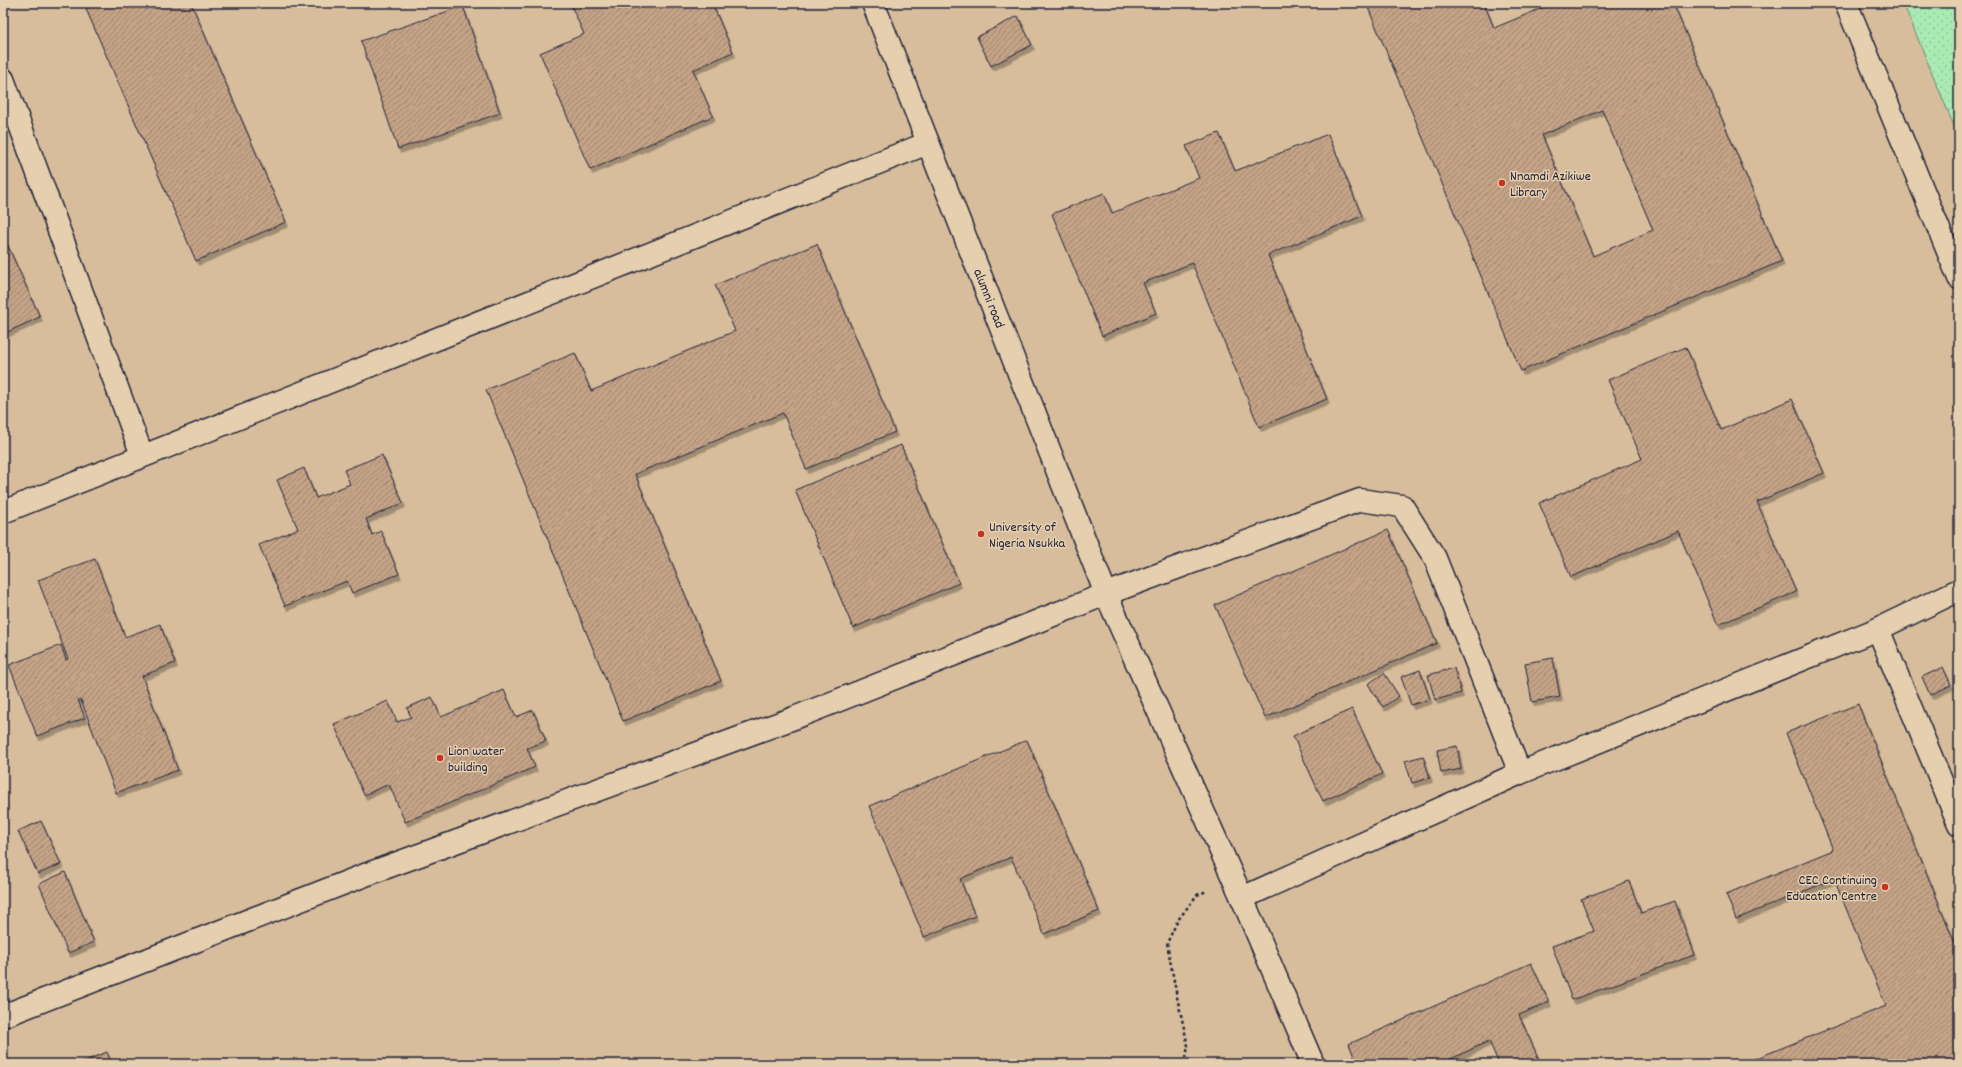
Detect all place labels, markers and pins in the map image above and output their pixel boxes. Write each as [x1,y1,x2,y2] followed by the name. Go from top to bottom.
[1510,167,1591,203] place label: Nnamdi Azikiwe Library
[1497,178,1507,188] marker: Nnamdi Azikiwe Library
[989,518,1066,554] place label: University of Nigeria Nsukka
[976,529,986,539] marker: University of Nigeria Nsukka
[448,742,505,778] place label: Lion water building
[435,753,445,763] marker: Lion water building
[1786,871,1877,907] place label: CEC Continuing Education Centre
[1880,882,1890,892] marker: CEC Continuing Education Centre

